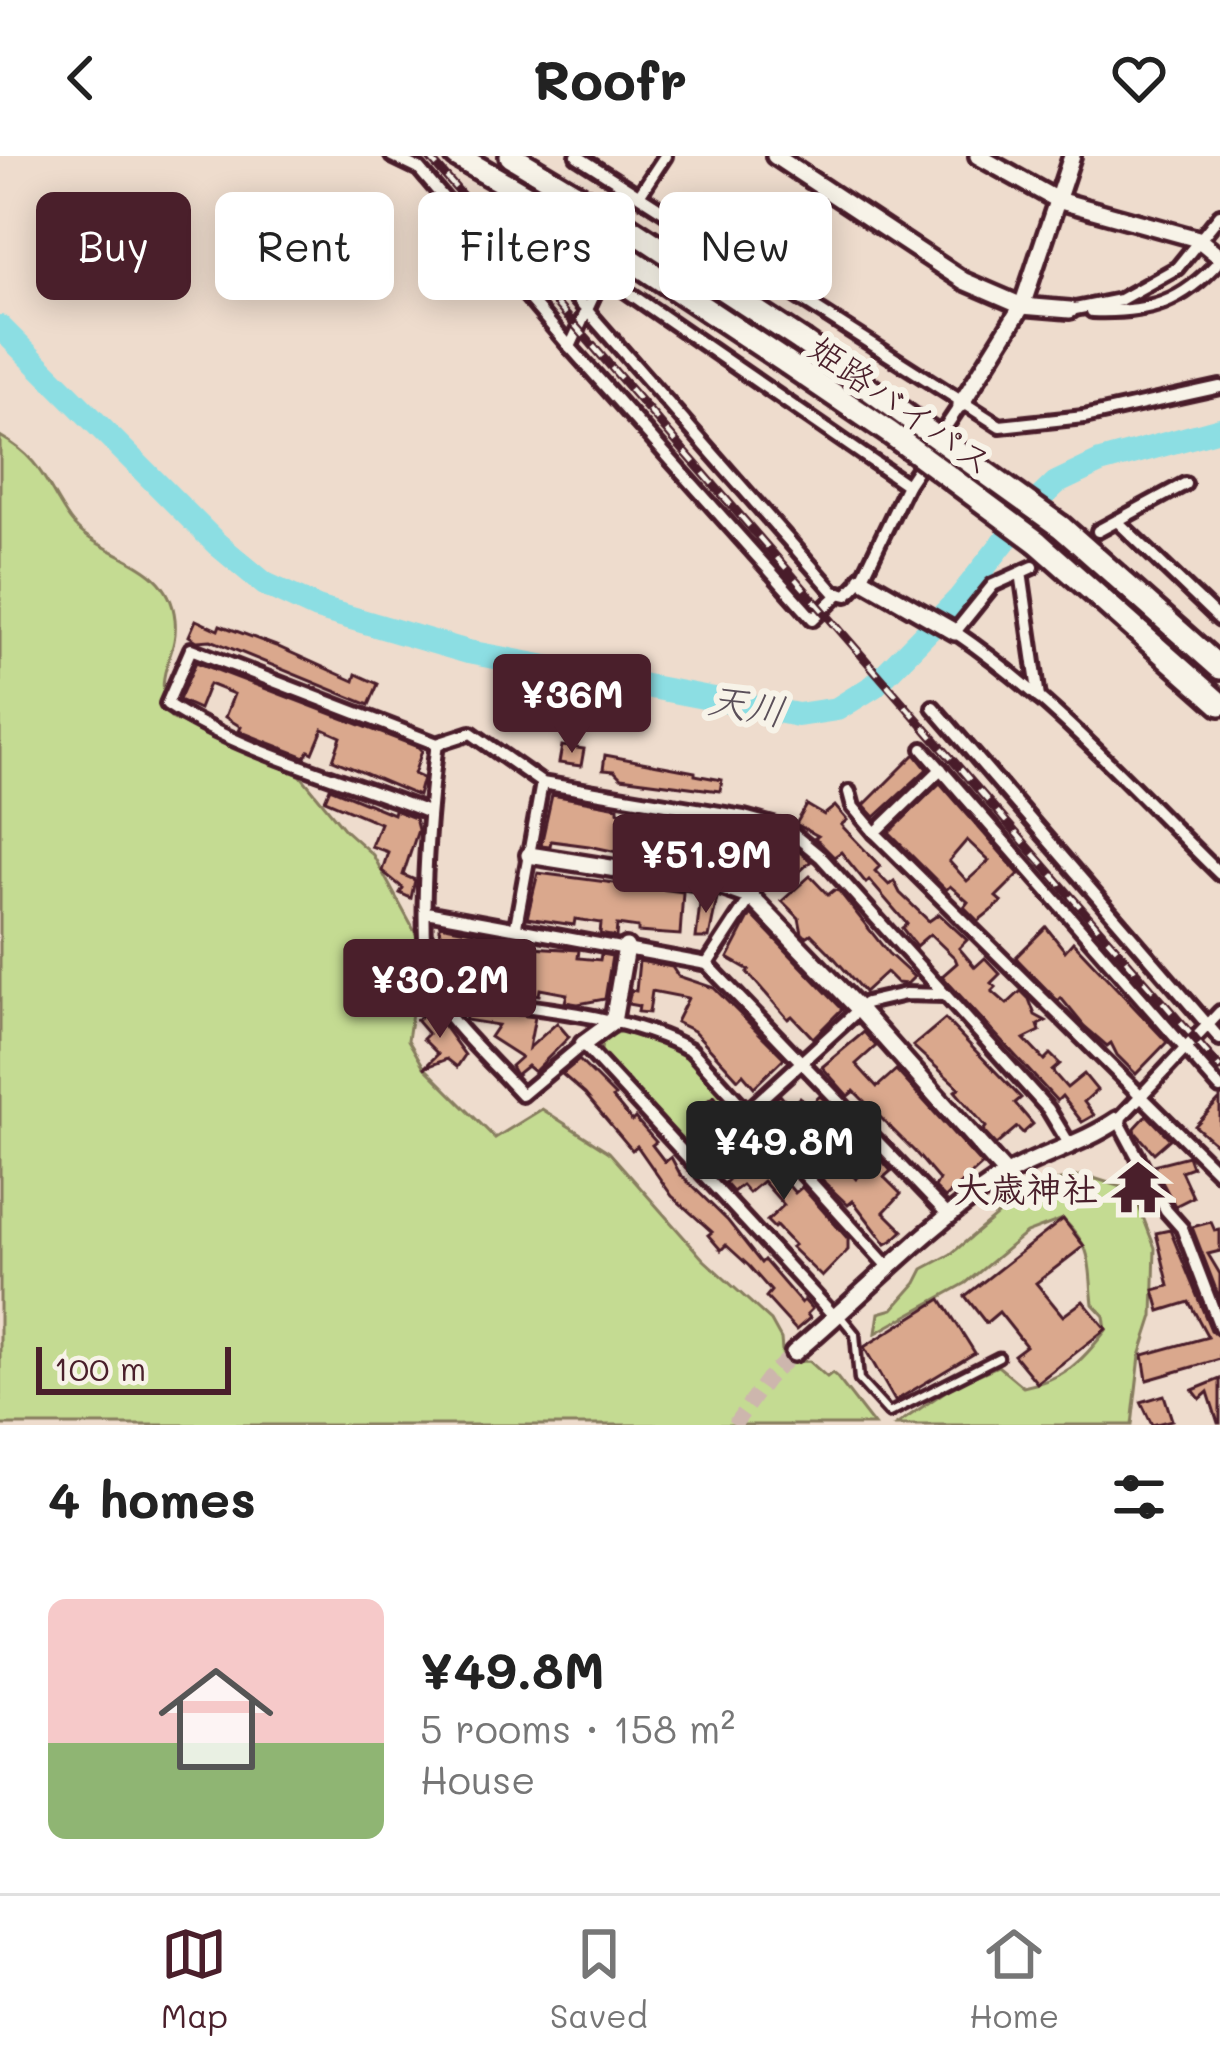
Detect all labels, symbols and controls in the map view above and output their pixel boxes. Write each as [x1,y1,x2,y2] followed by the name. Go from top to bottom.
[533,43,687,114] text: Roofr
[48,45,114,111] icon: back
[1106,45,1172,111] icon: heart
[36,192,191,300] chip: Buy
[215,192,394,300] chip: Rent
[418,192,635,300] chip: Filters
[659,192,832,300] chip: New
[800,323,1004,485] street label: 姫路バイパス
[501,654,643,756] pin: ¥36M
[520,667,624,718] text: ¥36M
[704,672,790,736] water label: 天川
[608,814,804,916] pin: ¥51.9M
[640,827,772,878] text: ¥51.9M
[342,939,538,1041] pin: ¥30.2M
[370,952,510,1003] text: ¥30.2M
[686,1101,882,1203] pin: ¥49.8M
[713,1114,855,1165] text: ¥49.8M
[1109,1158,1167,1216] temple icon: 大歳神社
[954,1164,1098,1211] place label: 大歳神社
[36,1341,231,1394] scale bar
[54,1346,146,1389] text: 100 m
[48,1464,256,1531] text: 4 homes
[1106,1464,1172,1530] icon: filters
[420,1635,605,1702] text: ¥49.8M
[144,1647,288,1791] icon: home
[420,1702,735,1753] text: 5 rooms · 158 m²
[420,1753,535,1804] text: House
[161,1921,228,2036] tab: Map
[550,1921,648,2036] tab: Saved
[969,1921,1059,2036] tab: Home

